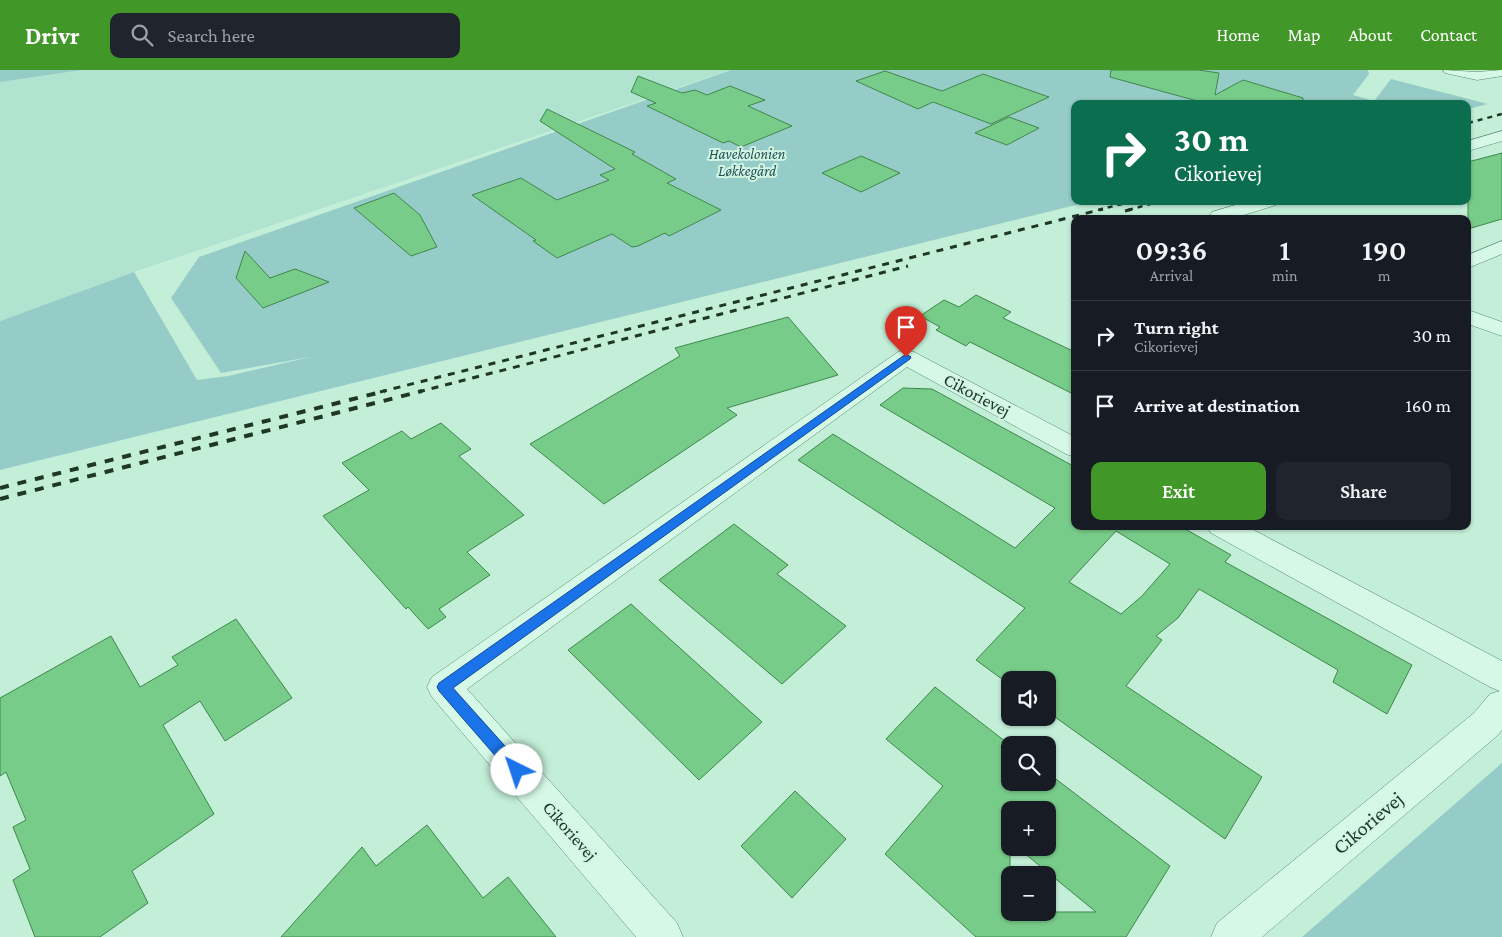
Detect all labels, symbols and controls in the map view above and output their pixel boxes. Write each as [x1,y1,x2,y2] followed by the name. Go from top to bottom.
[110,13,460,58] search box
[128,21,156,49] icon: search
[25,22,80,49] text: Drivr
[168,25,255,46] text: Search here
[1217,25,1260,45] text: Home
[1288,25,1320,45] text: Map
[1348,25,1392,45] text: About
[1420,25,1477,45] text: Contact
[1091,120,1156,185] icon: right
[1174,120,1249,159] text: 30 m
[709,146,786,180] park label: Havekolonien Løkkegård
[1174,161,1262,186] text: Cikorievej
[1136,233,1207,266] text: 09:36
[1279,233,1290,266] text: 1
[1362,233,1406,266] text: 190
[1150,267,1193,284] text: Arrival
[1272,267,1298,284] text: min
[1378,267,1391,284] text: m
[885,306,927,357] pin
[892,313,920,341] icon: arrive
[1134,317,1219,338] text: Turn right
[1091,322,1119,350] icon: right
[1412,325,1451,346] text: 30 m
[1134,338,1198,355] text: Cikorievej
[940,369,1014,422] street label: Cikorievej
[1091,392,1119,420] icon: arrive
[1134,395,1300,416] text: Arrive at destination
[1405,395,1451,416] text: 160 m
[1091,462,1266,520] button: Exit
[1276,462,1451,520] button: Share
[1001,671,1056,921] map controls
[1001,671,1056,726] button: sound
[1001,736,1056,791] button: search
[490,743,542,795] position arrow
[1328,787,1408,859] street label: Cikorievej
[538,797,601,865] street label: Cikorievej
[1001,801,1056,856] button: +
[1001,866,1056,921] button: −

